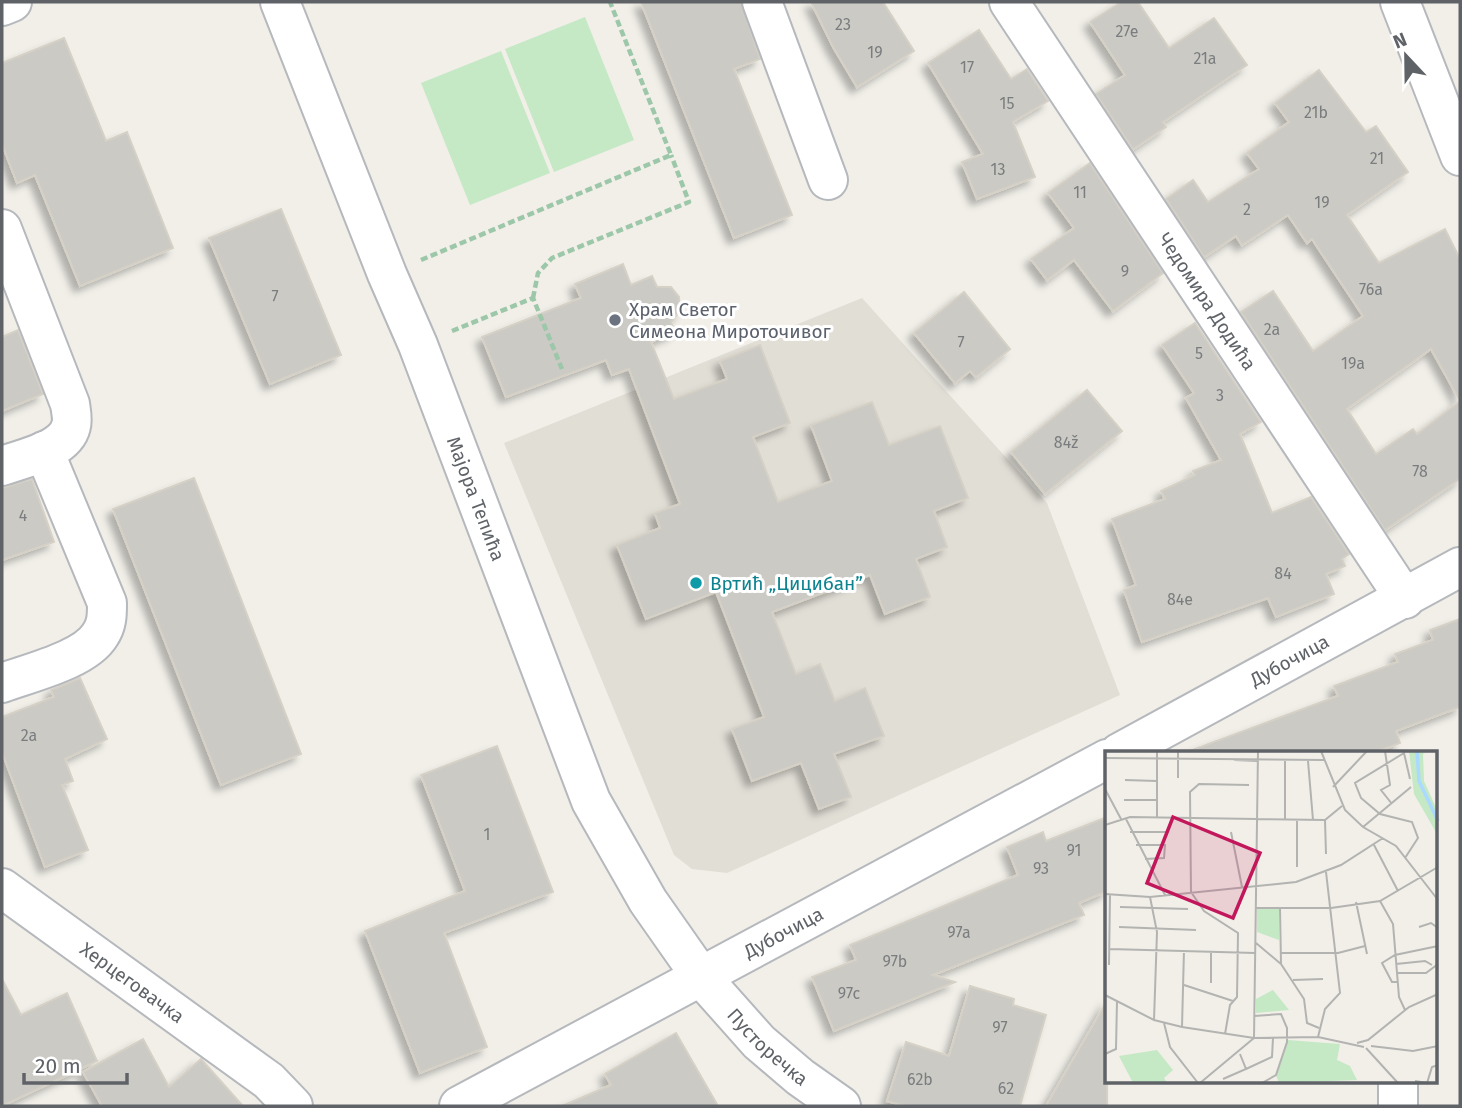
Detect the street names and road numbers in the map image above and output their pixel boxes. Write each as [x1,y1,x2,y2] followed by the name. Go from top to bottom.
[1154,228,1261,374] street label: Чедомира Додића
[442,433,510,564] street label: Мајора Тепића
[1245,629,1333,691] street label: Дубочица
[739,902,827,963] street label: Дубочица
[76,937,189,1028] street label: Херцеговачка
[723,1003,812,1090] street label: Пусторечка

